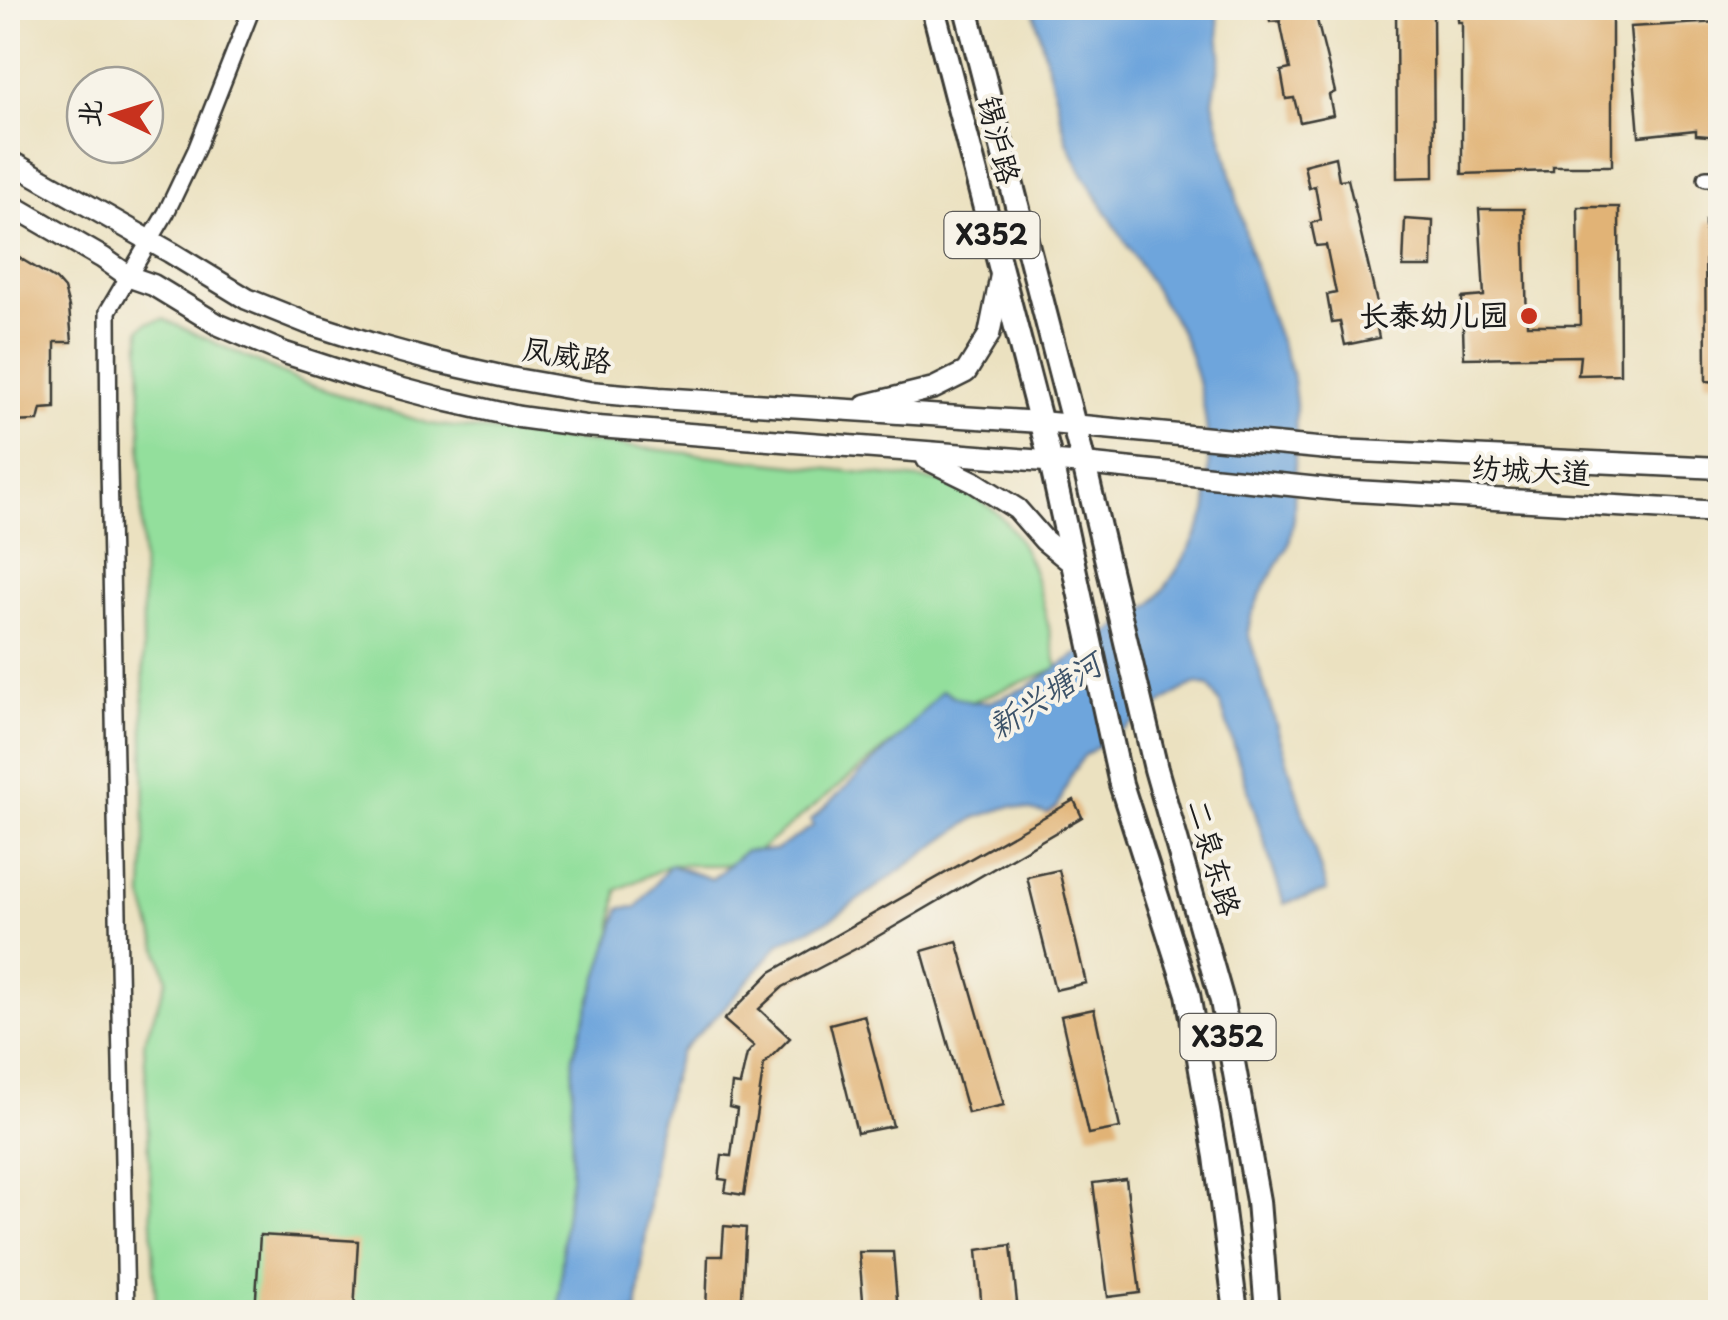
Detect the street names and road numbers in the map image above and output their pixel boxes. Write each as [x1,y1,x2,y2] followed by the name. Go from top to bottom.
[968,90,1033,189] street label: 锡沪路
[944,212,1040,258] road number: X352
[519,324,615,383] street label: 凤威路
[1470,443,1592,494] street label: 纺城大道
[1177,793,1254,921] street label: 二泉东路
[1180,1014,1276,1060] road number: X352

